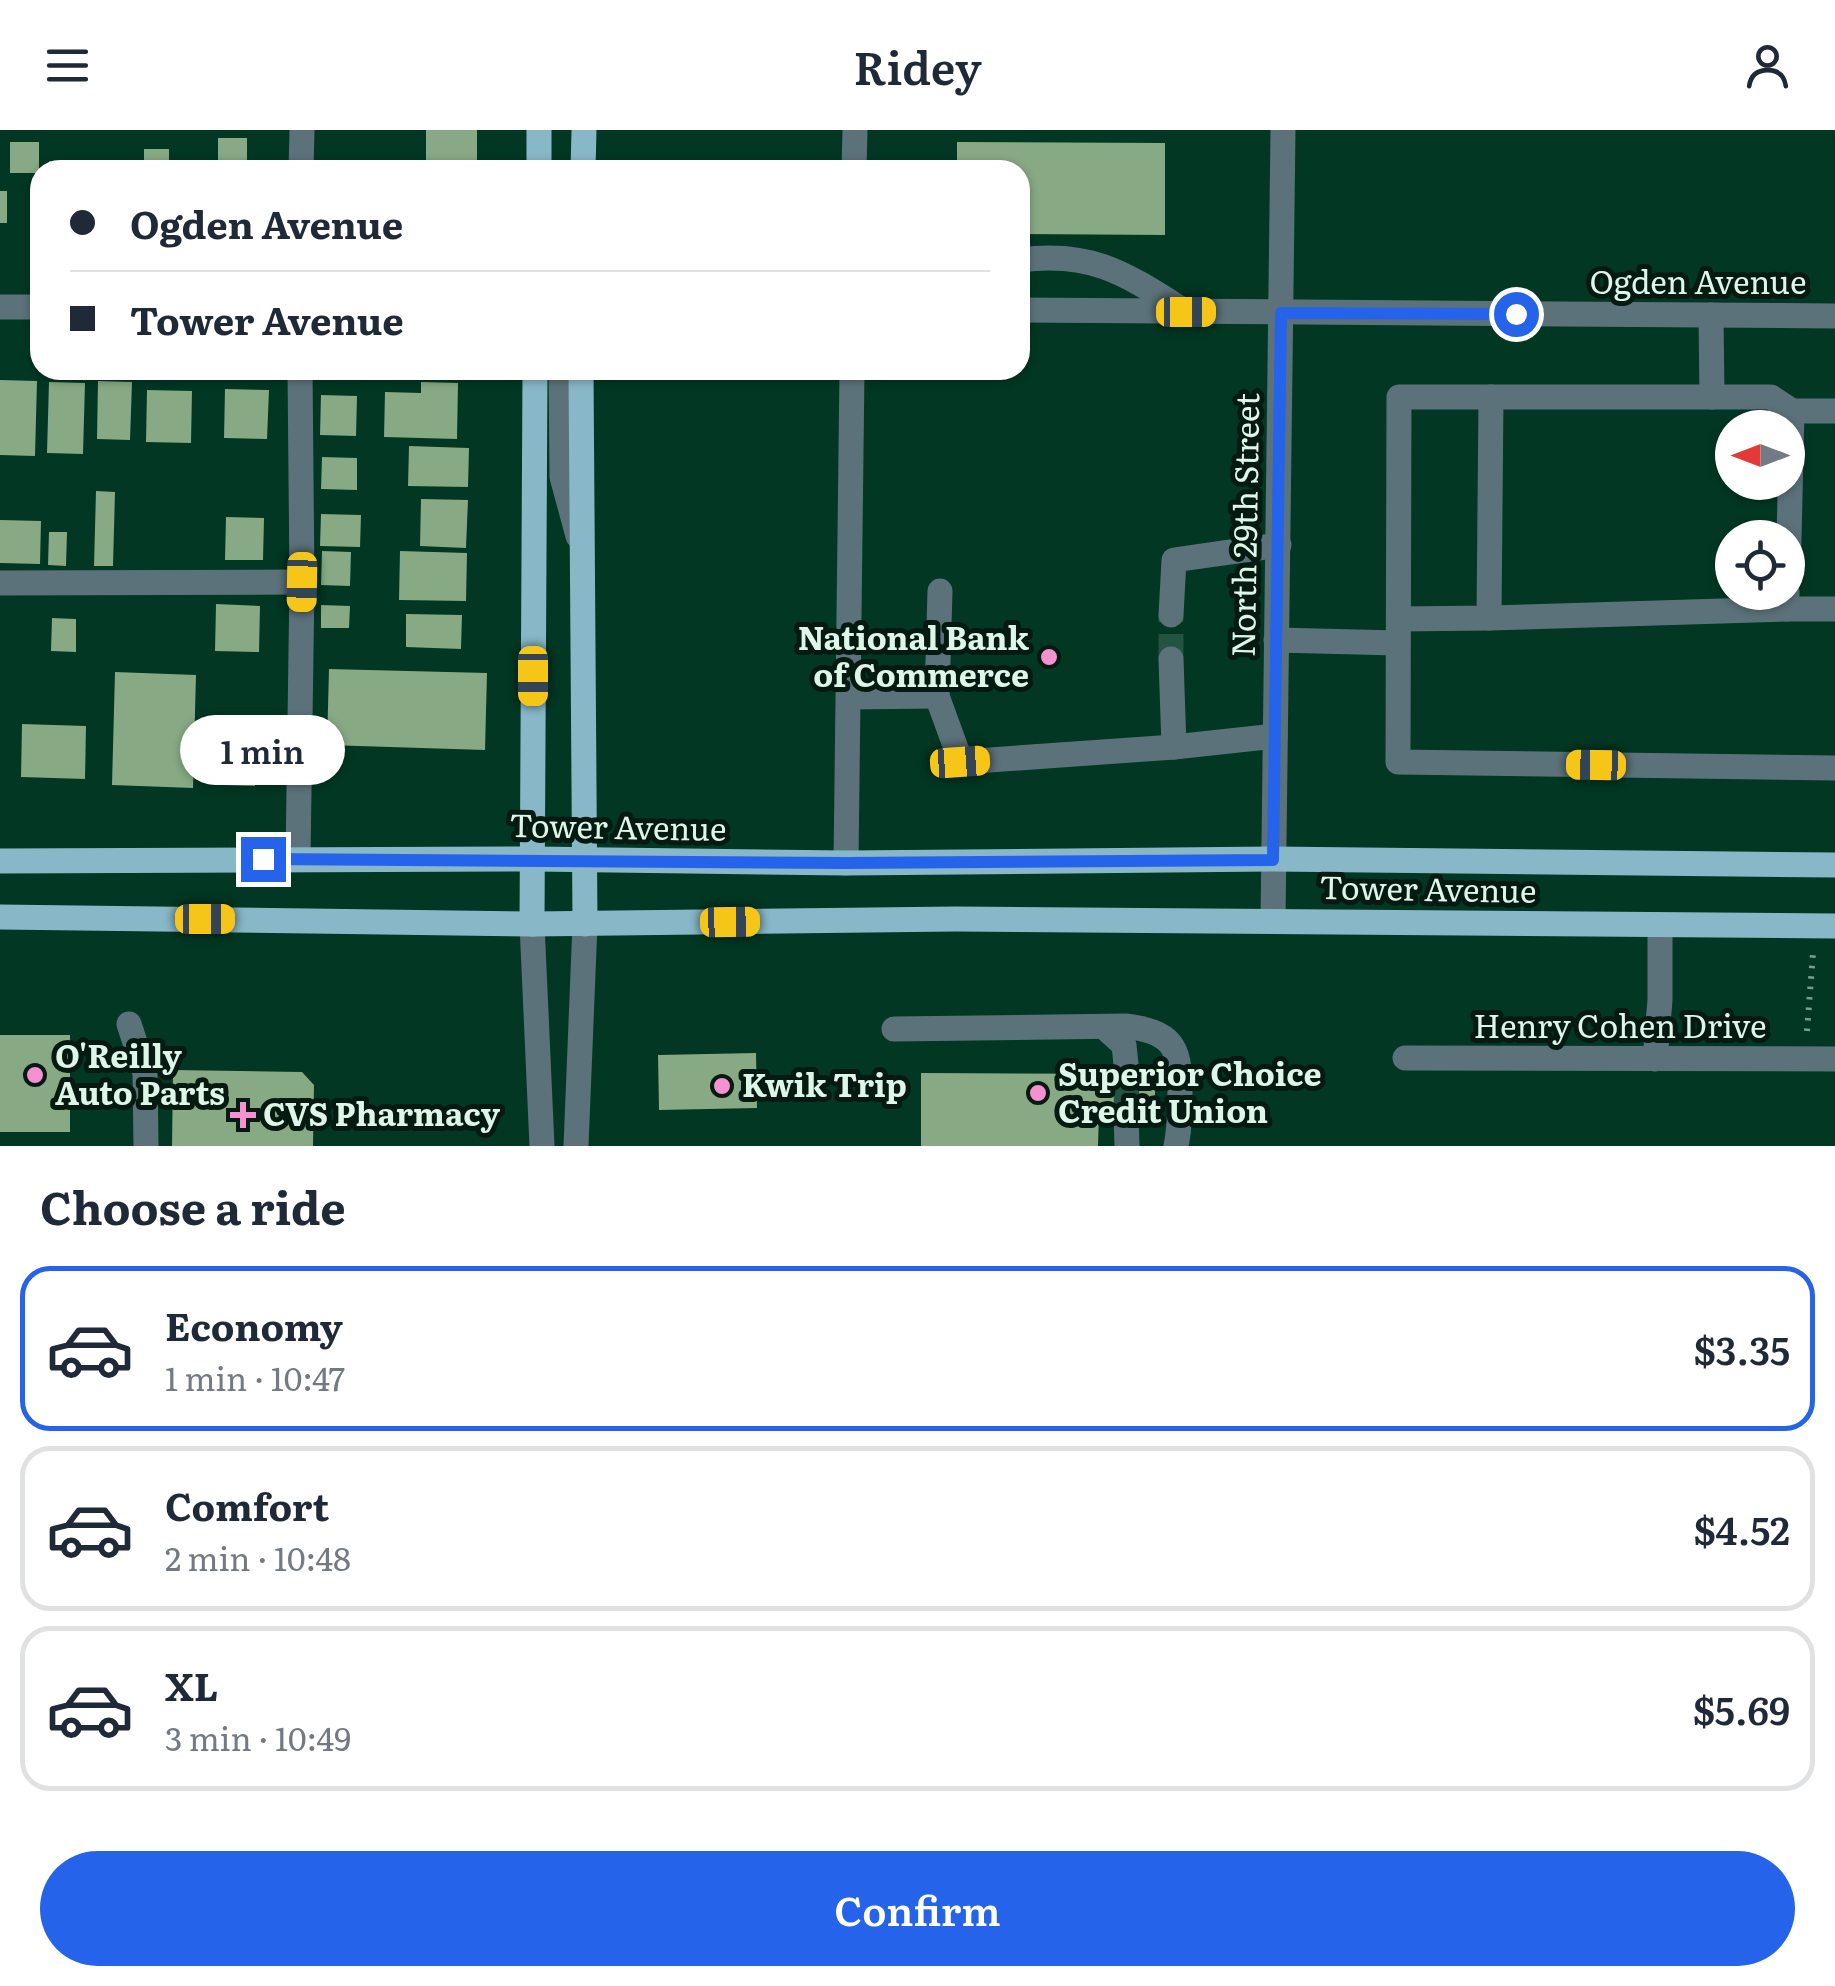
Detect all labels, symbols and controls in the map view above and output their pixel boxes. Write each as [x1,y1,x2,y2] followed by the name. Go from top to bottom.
[853,32,982,99] text: Ridey
[40,38,95,93] icon: menu
[1740,38,1795,93] icon: person
[130,194,403,251] text: Ogden Avenue
[1589,256,1807,304] street label: Ogden Avenue
[130,290,404,347] text: Tower Avenue
[1494,292,1539,337] route start
[1156,297,1216,327] car
[1217,392,1269,657] street label: North 29th Street
[1715,410,1805,500] north arrow
[1715,410,1805,610] map controls
[1715,520,1805,610] button: locate
[286,552,318,612] car
[798,612,1029,697] place label: National Bank of Commerce
[518,646,548,706] car
[1038,646,1060,668] marker: National Bank of Commerce
[180,714,346,784] callout: 1 min
[220,726,305,774] text: 1 min
[929,745,991,779] car
[1566,749,1626,781] car
[509,799,727,851] street label: Tower Avenue
[241,837,286,882] route end
[1319,861,1537,913] street label: Tower Avenue
[175,904,235,934] car
[700,906,760,938] car
[1473,1000,1767,1048] street label: Henry Cohen Drive
[55,1030,225,1115] place label: O'Reilly Auto Parts
[1058,1048,1322,1133] place label: Superior Choice Credit Union
[742,1059,907,1107] place label: Kwik Trip
[24,1064,46,1086] marker: O'Reilly Auto Parts
[711,1075,733,1097] marker: Kwik Trip
[1027,1082,1049,1104] marker: Superior Choice Credit Union
[263,1088,501,1136] place label: CVS Pharmacy
[232,1104,254,1126] marker: CVS Pharmacy
[40,1172,346,1239] text: Choose a ride
[165,1296,343,1353] text: Economy
[45,1304,135,1394] icon: car
[1694,1320,1790,1377] text: $3.35
[165,1353,345,1401] text: 1 min · 10:47
[165,1476,329,1533] text: Comfort
[45,1484,135,1574] icon: car
[1694,1500,1790,1557] text: $4.52
[165,1533,351,1581] text: 2 min · 10:48
[165,1656,218,1713] text: XL
[45,1664,135,1754] icon: car
[1693,1680,1790,1737] text: $5.69
[165,1713,351,1761] text: 3 min · 10:49
[40,1851,1795,1966] button: Confirm

